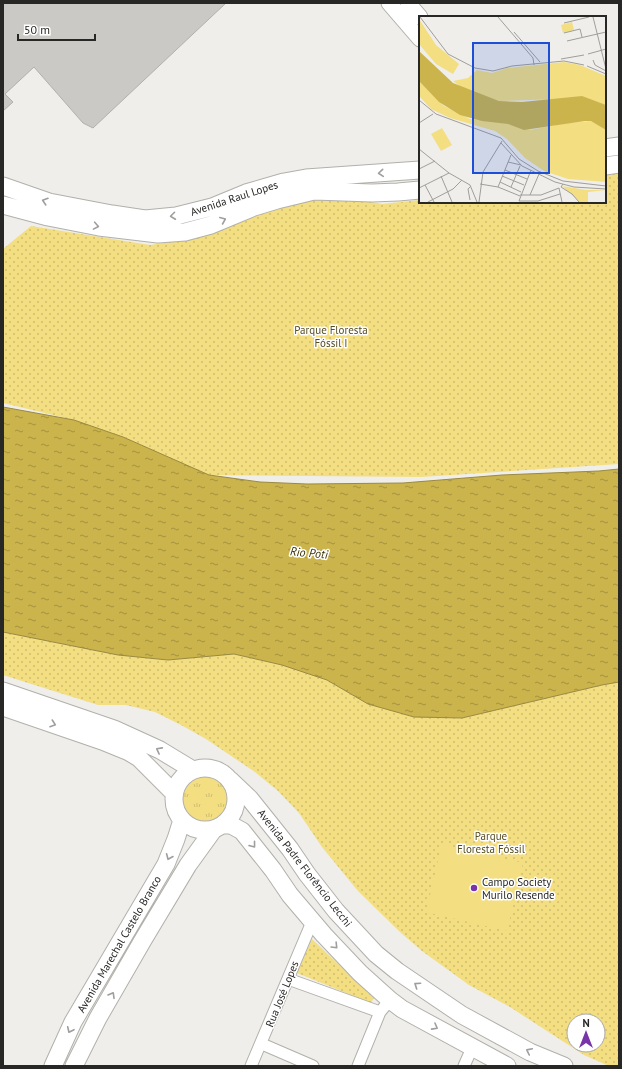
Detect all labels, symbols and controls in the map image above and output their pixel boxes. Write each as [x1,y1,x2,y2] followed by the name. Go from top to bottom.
[18,16,95,42] scale bar
[419,16,606,203] inset map
[24,22,50,37] text: 50 m
[378,168,384,177] one-way arrow
[188,177,280,219] street label: Avenida Raul Lopes
[42,197,49,205] one-way arrow
[170,211,176,220] one-way arrow
[219,217,227,225] one-way arrow
[93,221,99,230] one-way arrow
[294,323,368,350] park label: Parque Floresta Fóssil I
[289,543,330,562] water label: Rio Poti
[50,719,57,728] one-way arrow
[156,747,164,755] one-way arrow
[255,806,355,930] street label: Avenida Padre Florêncio Lecchi
[457,829,526,856] park label: Parque Floresta Fóssil
[249,841,256,848] one-way arrow
[166,852,174,860] one-way arrow
[74,873,164,1015] street label: Avenida Marechal Castelo Branco
[482,875,555,902] place label: Campo Society Murilo Resende
[469,883,479,893] marker: Campo Society Murilo Resende
[330,941,338,949] one-way arrow
[262,959,302,1029] street label: Rua José Lopes
[414,982,421,990] one-way arrow
[107,992,114,999] one-way arrow
[566,1013,606,1053] north arrow
[582,1016,590,1030] text: N
[431,1023,438,1030] one-way arrow
[67,1026,75,1033] one-way arrow
[525,1048,533,1056] one-way arrow

